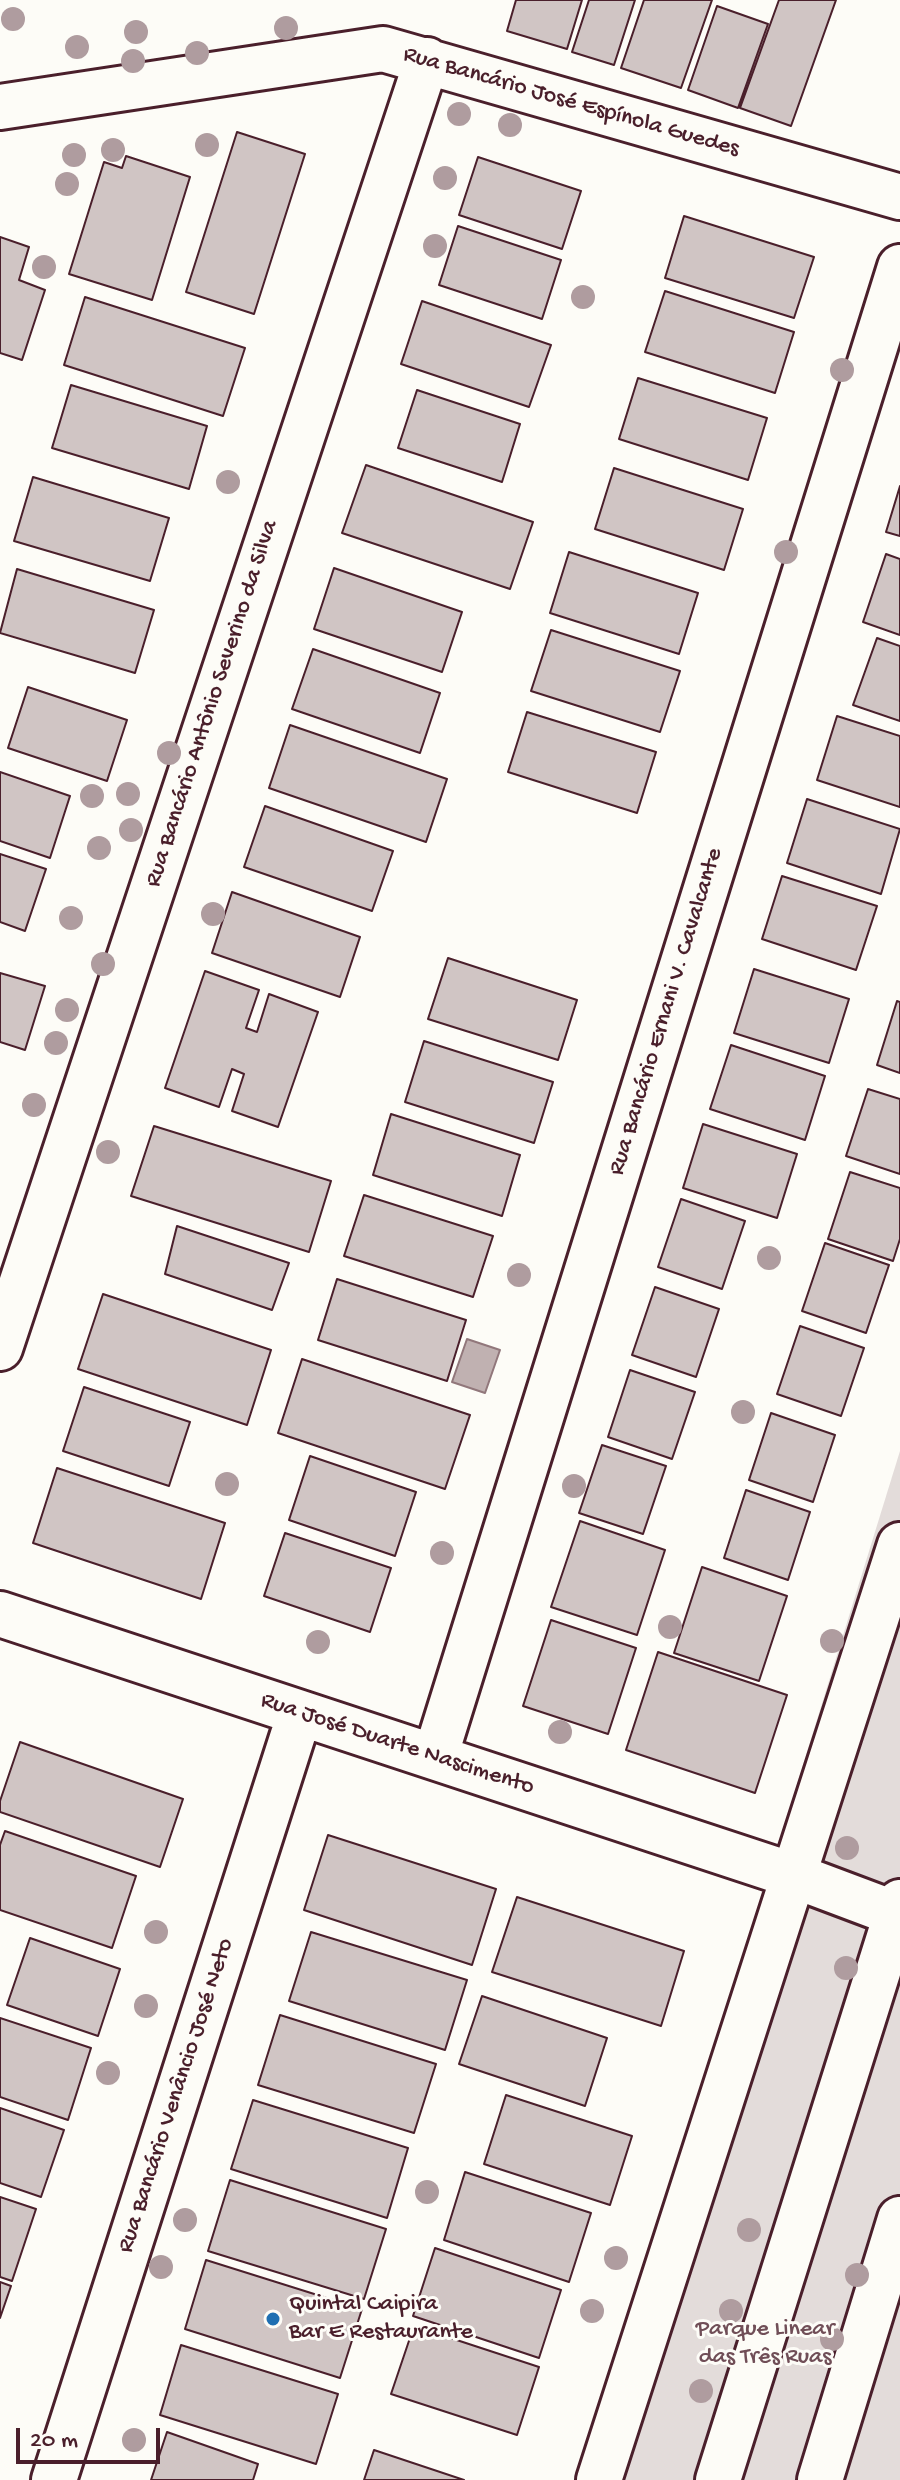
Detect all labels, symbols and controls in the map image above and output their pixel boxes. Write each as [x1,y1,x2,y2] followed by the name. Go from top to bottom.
[400,41,742,165] street label: Rua Bancário José Espínola Guedes
[140,517,286,891] street label: Rua Bancário Antônio Severino da Silva
[603,845,731,1179] street label: Rua Bancário Ernani V. Cavalcante
[257,1687,537,1803] street label: Rua José Duarte Nascimento
[112,1935,242,2257] street label: Rua Bancário Venâncio José Neto
[289,2291,473,2347] place label: Quintal Caipira Bar E Restaurante
[264,2310,282,2328] marker: Quintal Caipira Bar E Restaurante
[696,2316,834,2372] park label: Parque Linear das Três Ruas
[20,2412,164,2462] scale bar
[30,2427,78,2456] text: 20 m

